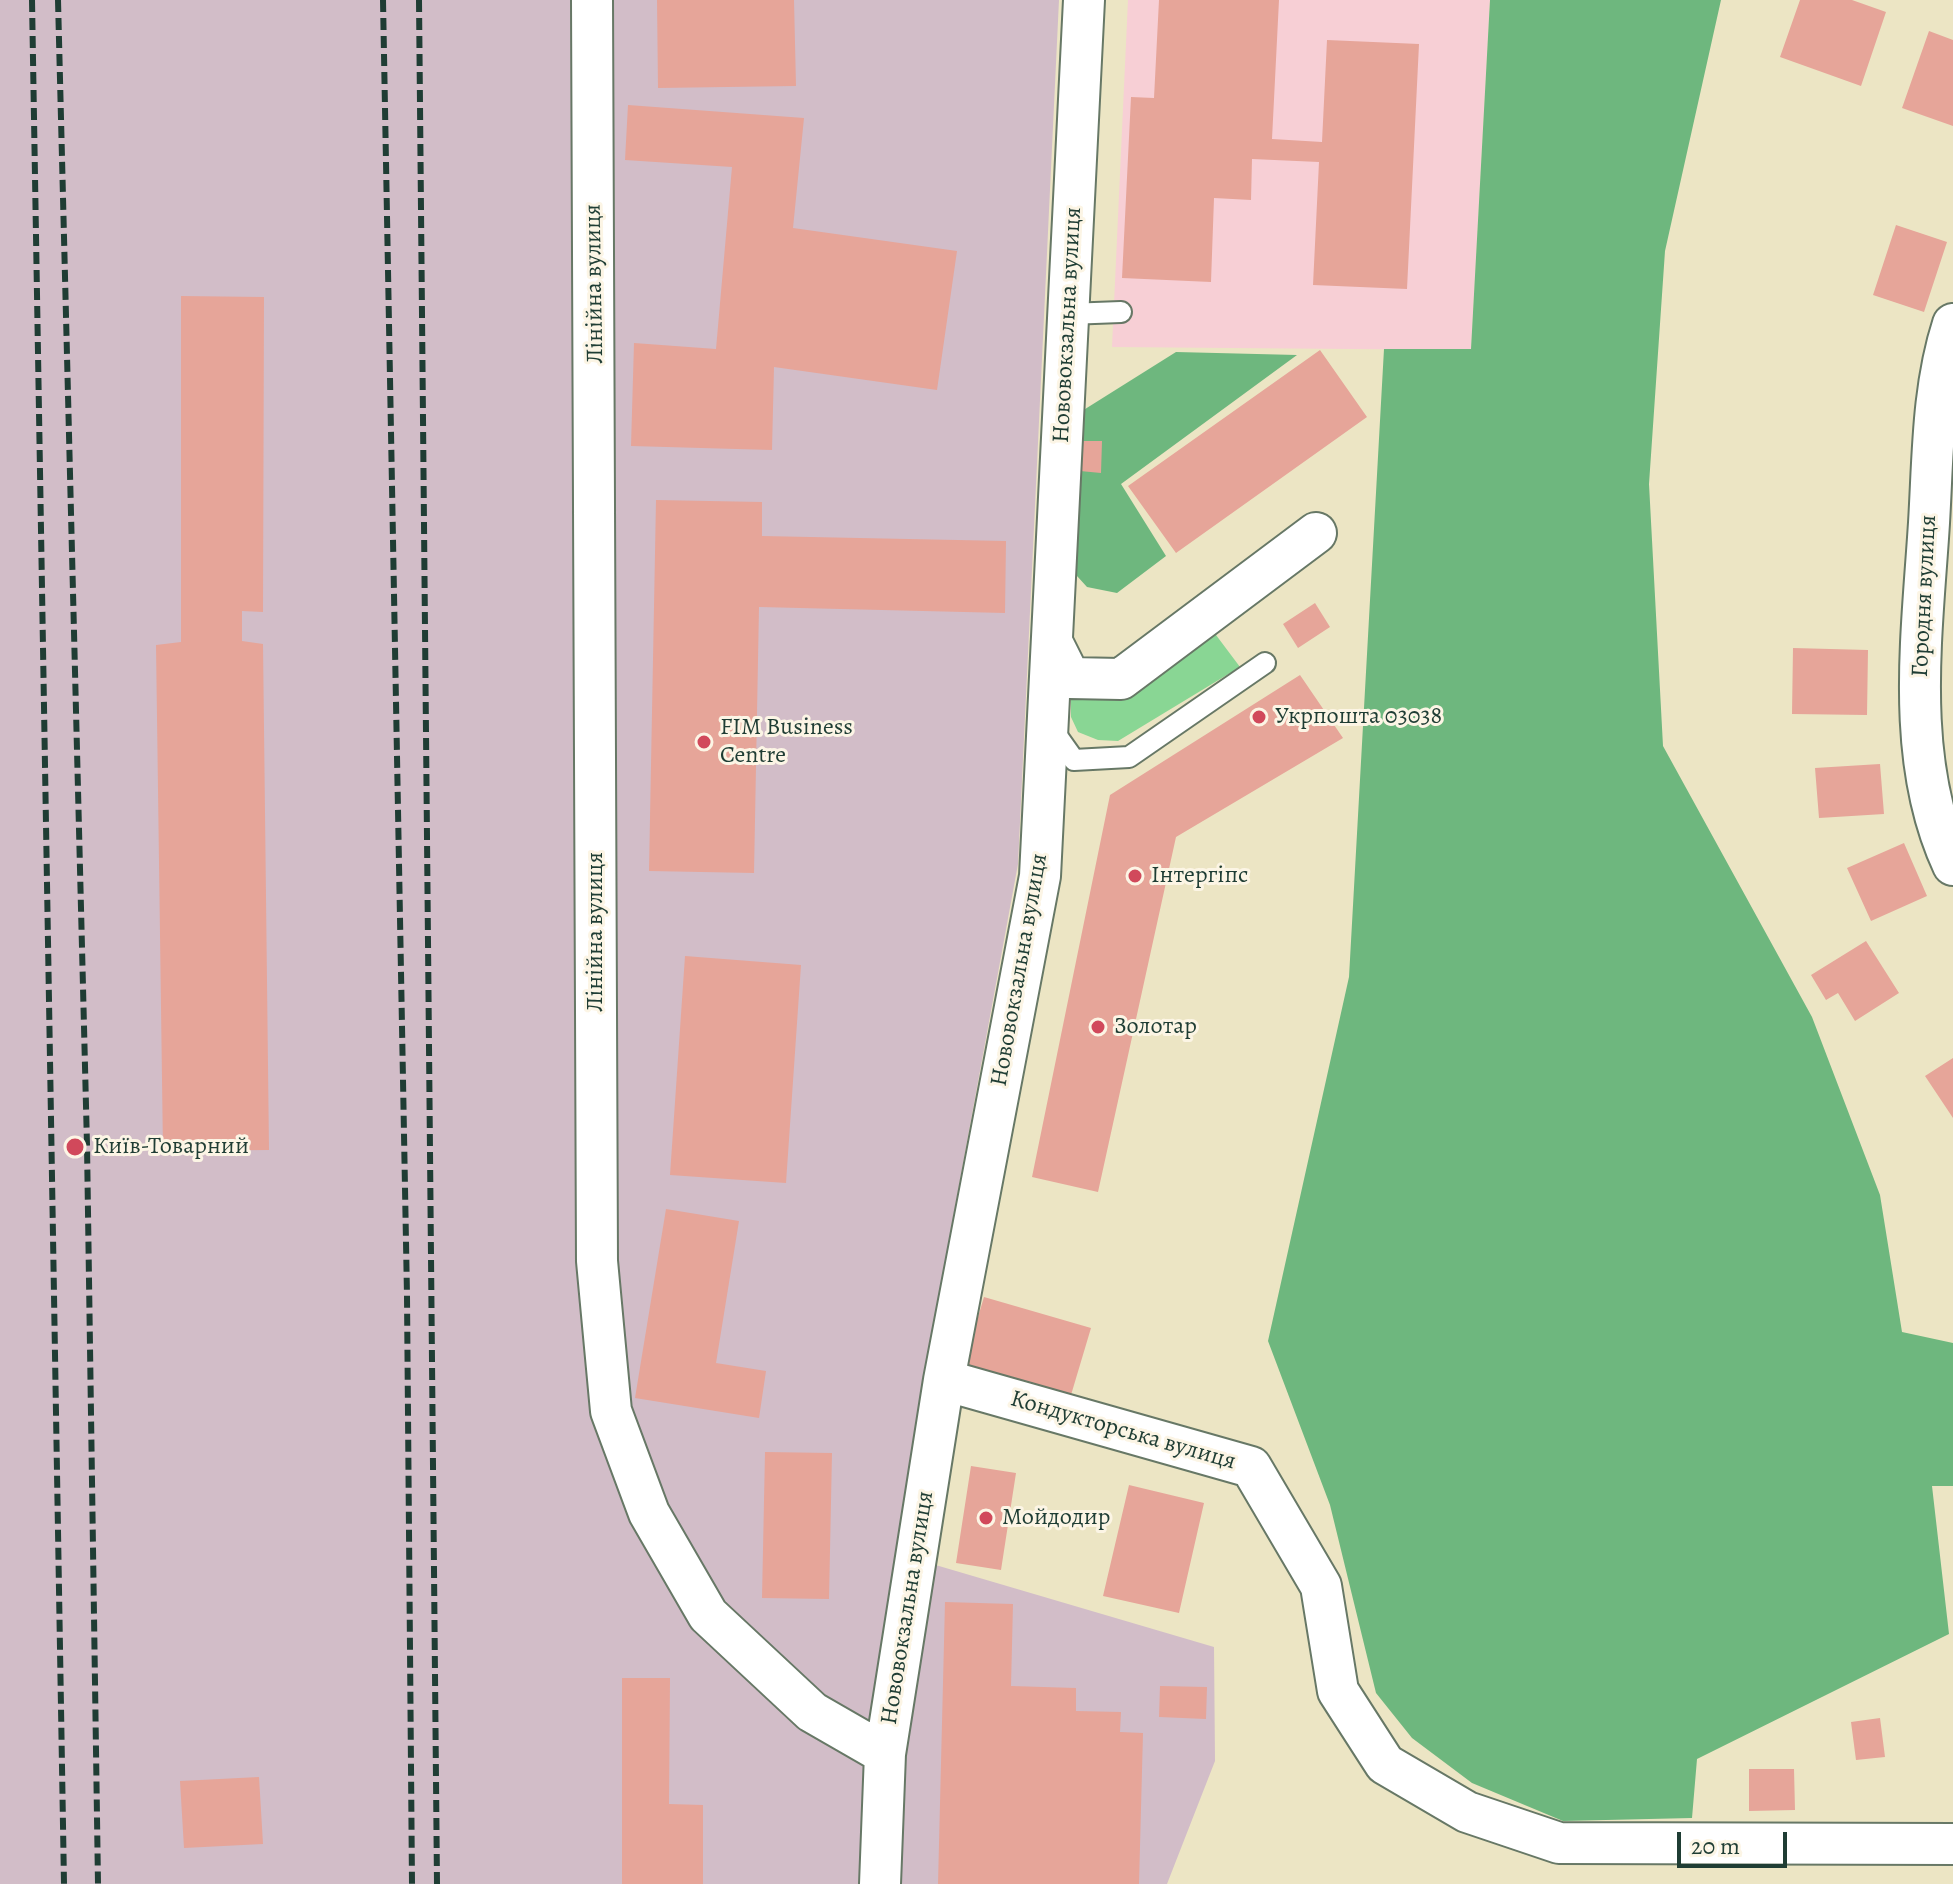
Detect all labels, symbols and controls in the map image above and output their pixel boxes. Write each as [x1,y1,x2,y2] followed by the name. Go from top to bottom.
[579,204,611,364] street label: Лінійна вулиця
[1047,206,1089,444] street label: Нововокзальна вулиця
[1906,514,1944,678] street label: Городня вулиця
[1275,703,1442,731] place label: Укрпошта 03038
[1250,708,1268,726] marker: Укрпошта 03038
[720,714,853,770] place label: FIM Business Centre
[695,733,713,751] marker: FIM Business Centre
[985,851,1055,1089] street label: Нововокзальна вулиця
[582,852,610,1012] street label: Лінійна вулиця
[1151,862,1248,890] place label: Інтергіпс
[1126,867,1144,885] marker: Інтергіпс
[1114,1013,1197,1041] place label: Золотар
[1089,1018,1107,1036] marker: Золотар
[93,1133,249,1161] place label: Київ-Товарний
[64,1136,86,1158] marker: Київ-Товарний
[1007,1385,1239,1477] street label: Кондукторська вулиця
[875,1489,941,1727] street label: Нововокзальна вулиця
[1002,1504,1110,1532] place label: Мойдодир
[977,1509,995,1527] marker: Мойдодир
[1681,1816,1791,1866] scale bar
[1691,1830,1740,1862] text: 20 m

